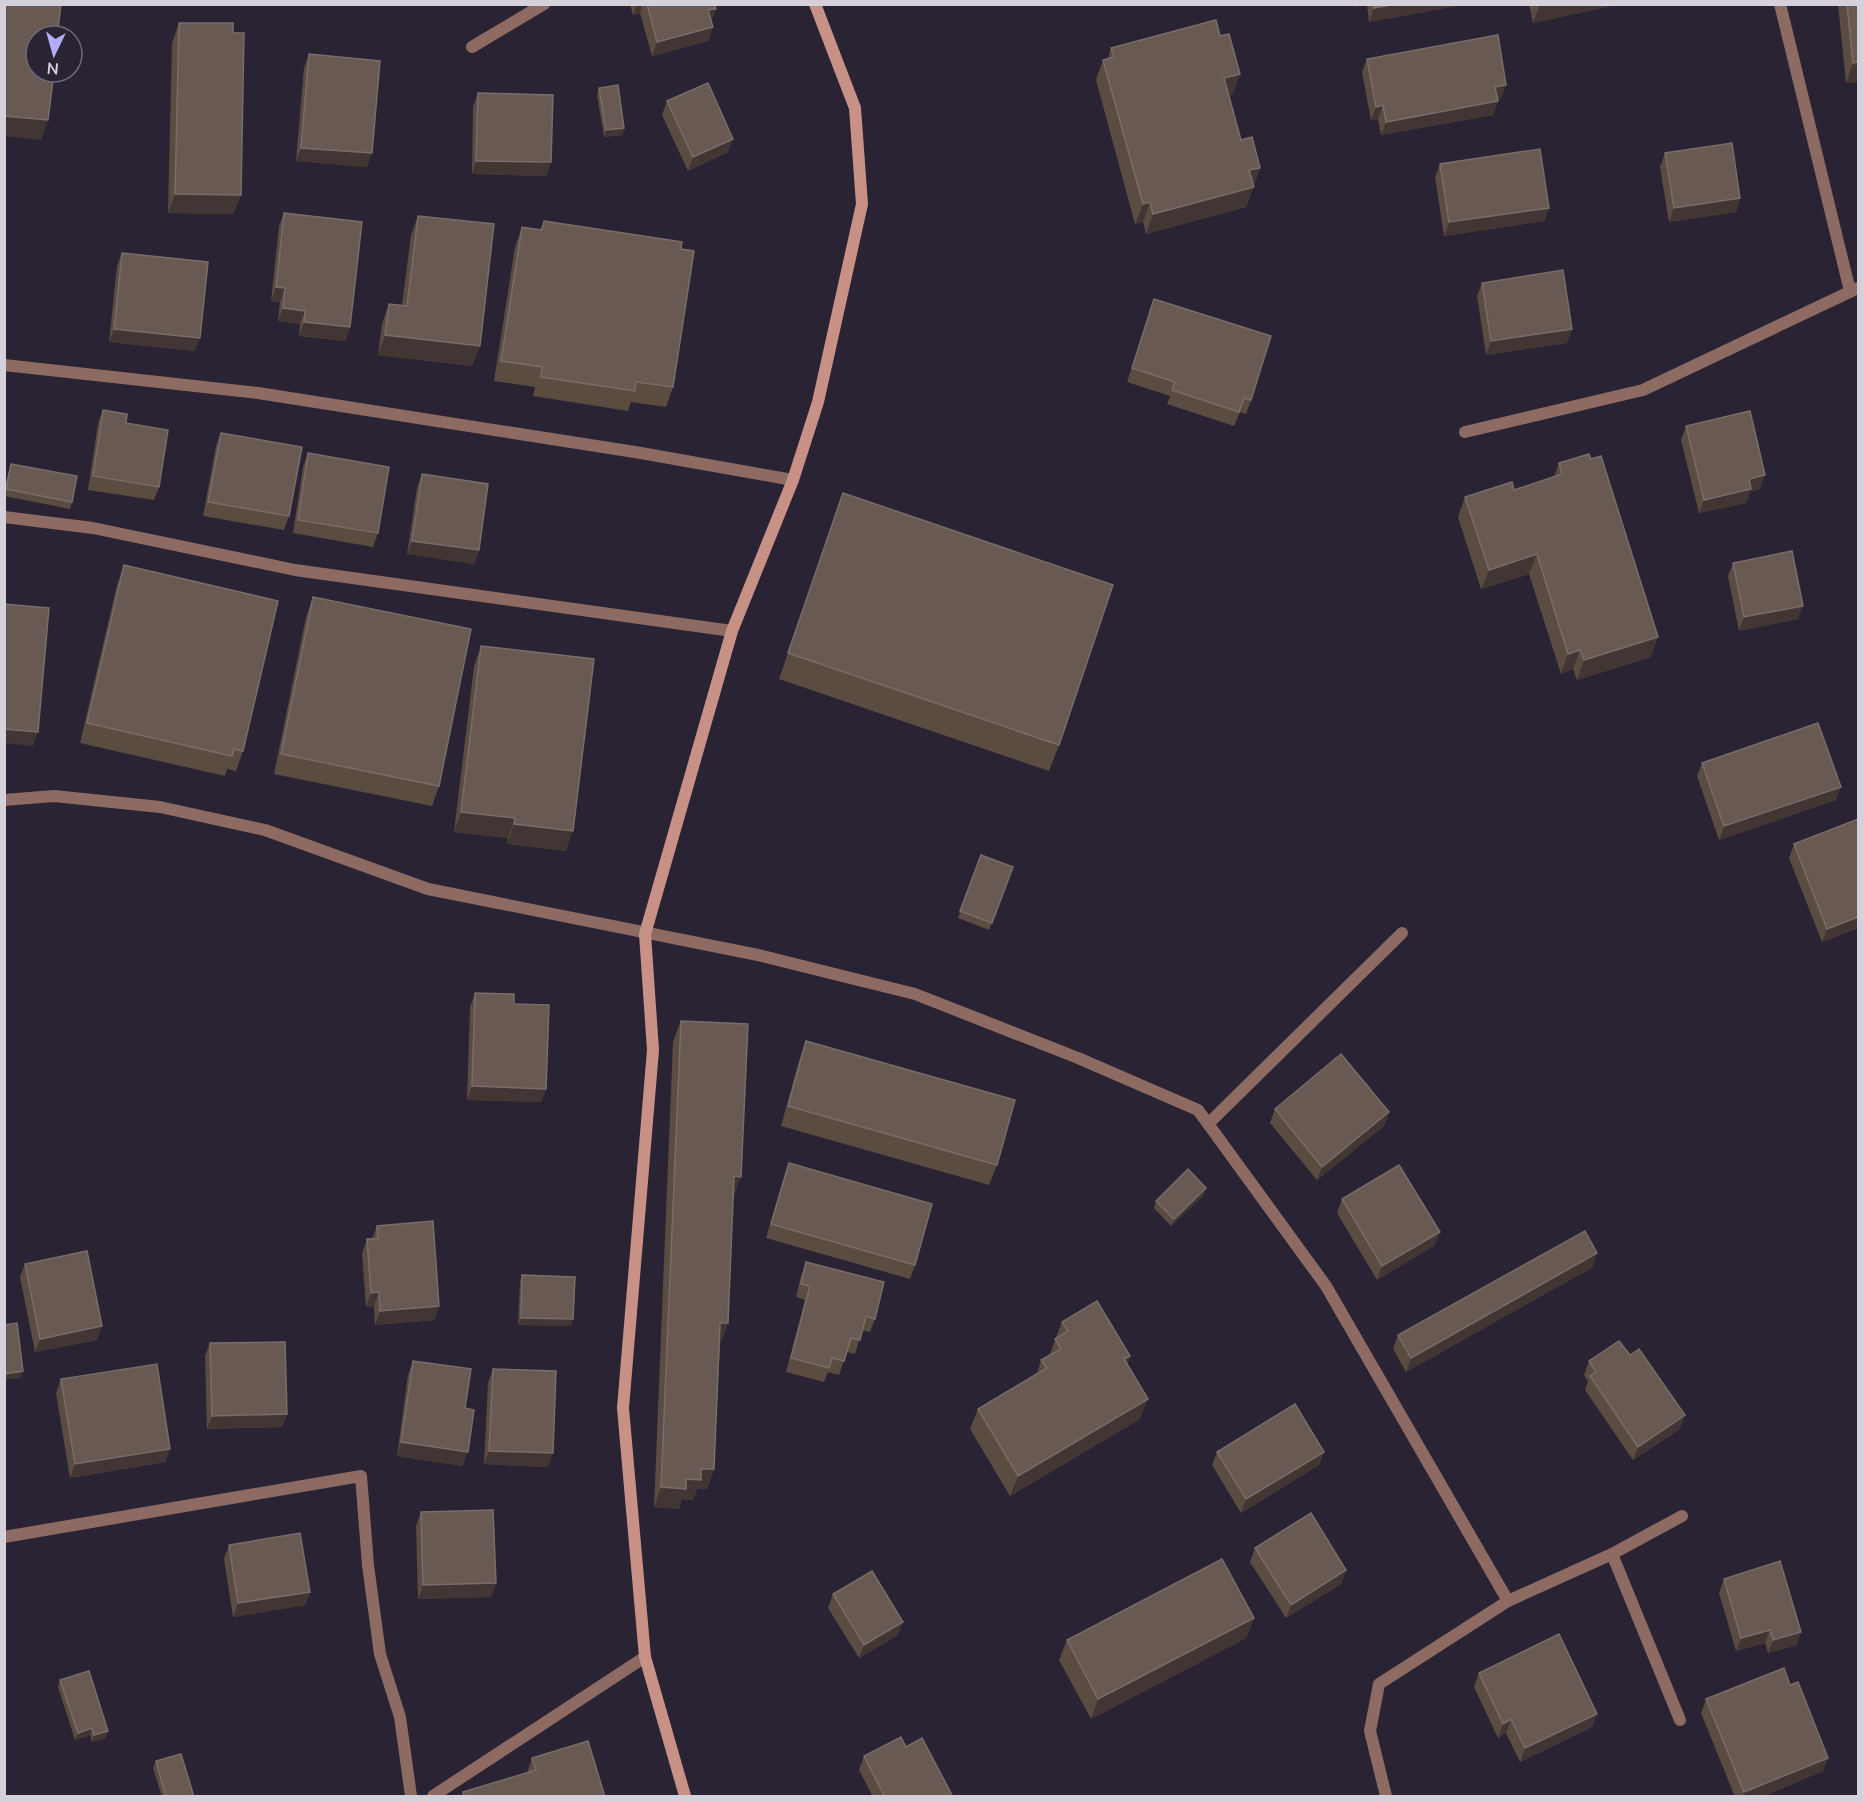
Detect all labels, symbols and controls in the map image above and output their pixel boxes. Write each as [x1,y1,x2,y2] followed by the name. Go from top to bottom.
[24,24,84,84] north arrow
[46,56,60,79] text: N

